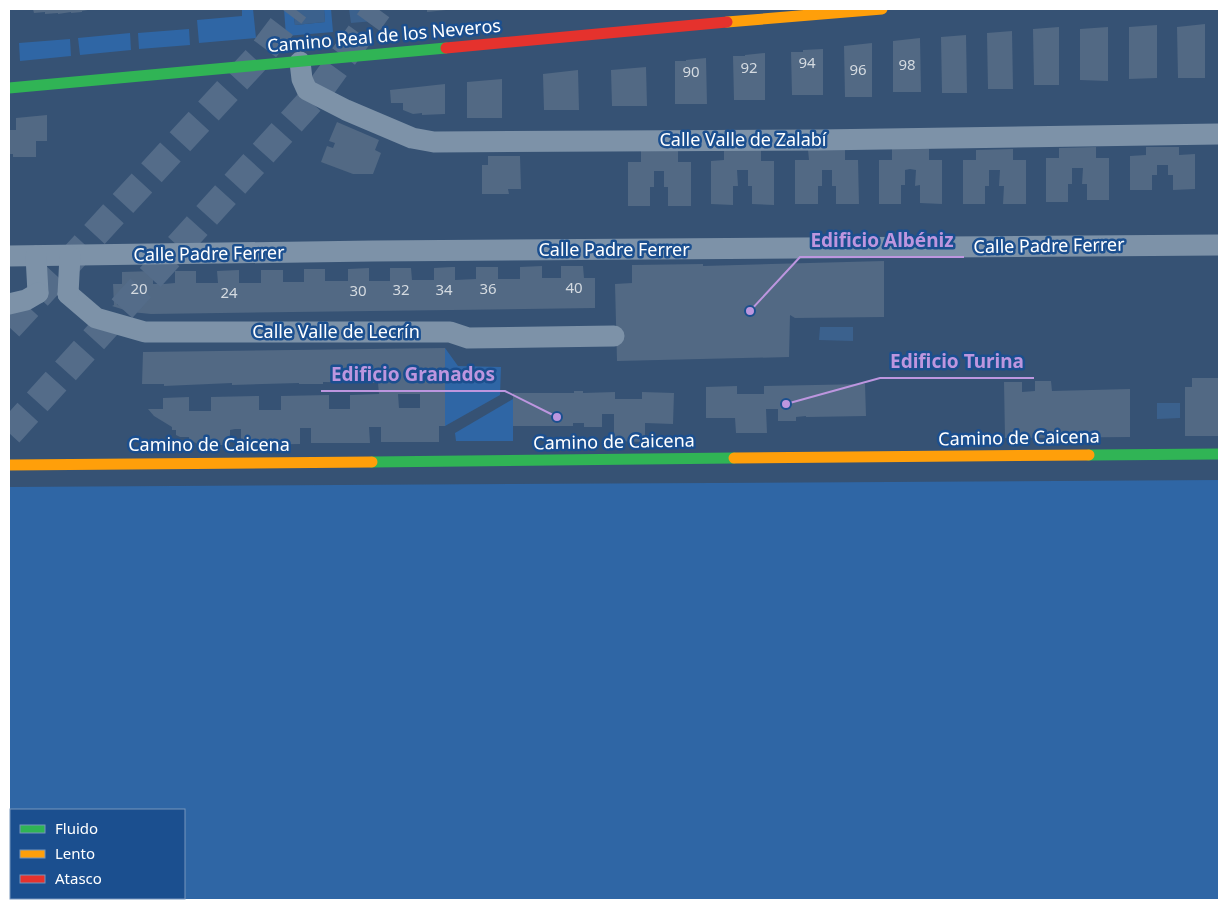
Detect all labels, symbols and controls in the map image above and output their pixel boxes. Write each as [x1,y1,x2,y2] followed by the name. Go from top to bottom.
[266,13,502,57] street label: Camino Real de los Neveros
[798,52,816,72] house number: 94
[898,54,916,74] house number: 98
[740,57,758,77] house number: 92
[849,59,867,79] house number: 96
[682,61,700,81] house number: 90
[659,127,827,151] street label: Calle Valle de Zalabí
[800,223,964,257] callout: Edificio Albéniz
[810,227,954,253] text: Edificio Albéniz
[973,232,1125,258] street label: Calle Padre Ferrer
[538,237,690,261] street label: Calle Padre Ferrer
[133,240,285,266] street label: Calle Padre Ferrer
[565,277,583,297] house number: 40
[130,278,148,298] house number: 20
[479,278,497,298] house number: 36
[392,279,410,299] house number: 32
[435,279,453,299] house number: 34
[349,280,367,300] house number: 30
[220,282,238,302] house number: 24
[252,319,420,343] street label: Calle Valle de Lecrín
[880,344,1034,378] callout: Edificio Turina
[890,348,1024,374] text: Edificio Turina
[321,357,505,391] callout: Edificio Granados
[331,361,495,387] text: Edificio Granados
[938,424,1100,450] street label: Camino de Caicena
[533,428,695,454] street label: Camino de Caicena
[128,432,290,456] street label: Camino de Caicena
[10,809,185,899] legend
[55,818,98,838] text: Fluido
[55,843,95,863] text: Lento
[55,868,102,888] text: Atasco

